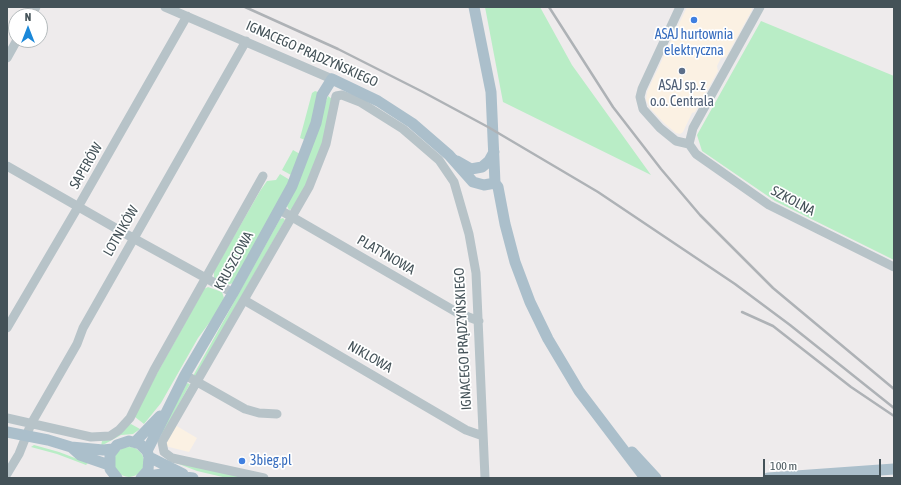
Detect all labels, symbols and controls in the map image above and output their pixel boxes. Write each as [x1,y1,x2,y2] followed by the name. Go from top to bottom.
[8,8,48,48] north arrow
[25,11,31,23] text: N
[689,15,699,25] marker: ASAJ hurtownia elektryczna
[243,17,381,91] street label: IGNACEGO PRĄDZYŃSKIEGO
[655,27,733,60] place label: ASAJ hurtownia elektryczna
[677,66,687,76] marker: ASAJ sp. z o.o. Centrala
[650,78,714,110] place label: ASAJ sp. z o.o. Centrala
[66,140,106,192] street label: SAPERÓW
[768,182,818,220] street label: SZKOLNA
[100,203,142,259] street label: LOTNIKÓW
[211,228,257,294] street label: KRUSZCOWA
[354,232,418,278] street label: PLATYNOWA
[451,267,475,411] street label: IGNACEGO PRĄDZYŃSKIEGO
[345,338,395,376] street label: NIKLOWA
[765,451,883,477] scale bar
[250,453,292,469] place label: 3bieg.pl
[237,456,247,466] marker: 3bieg.pl
[770,459,797,473] text: 100 m

